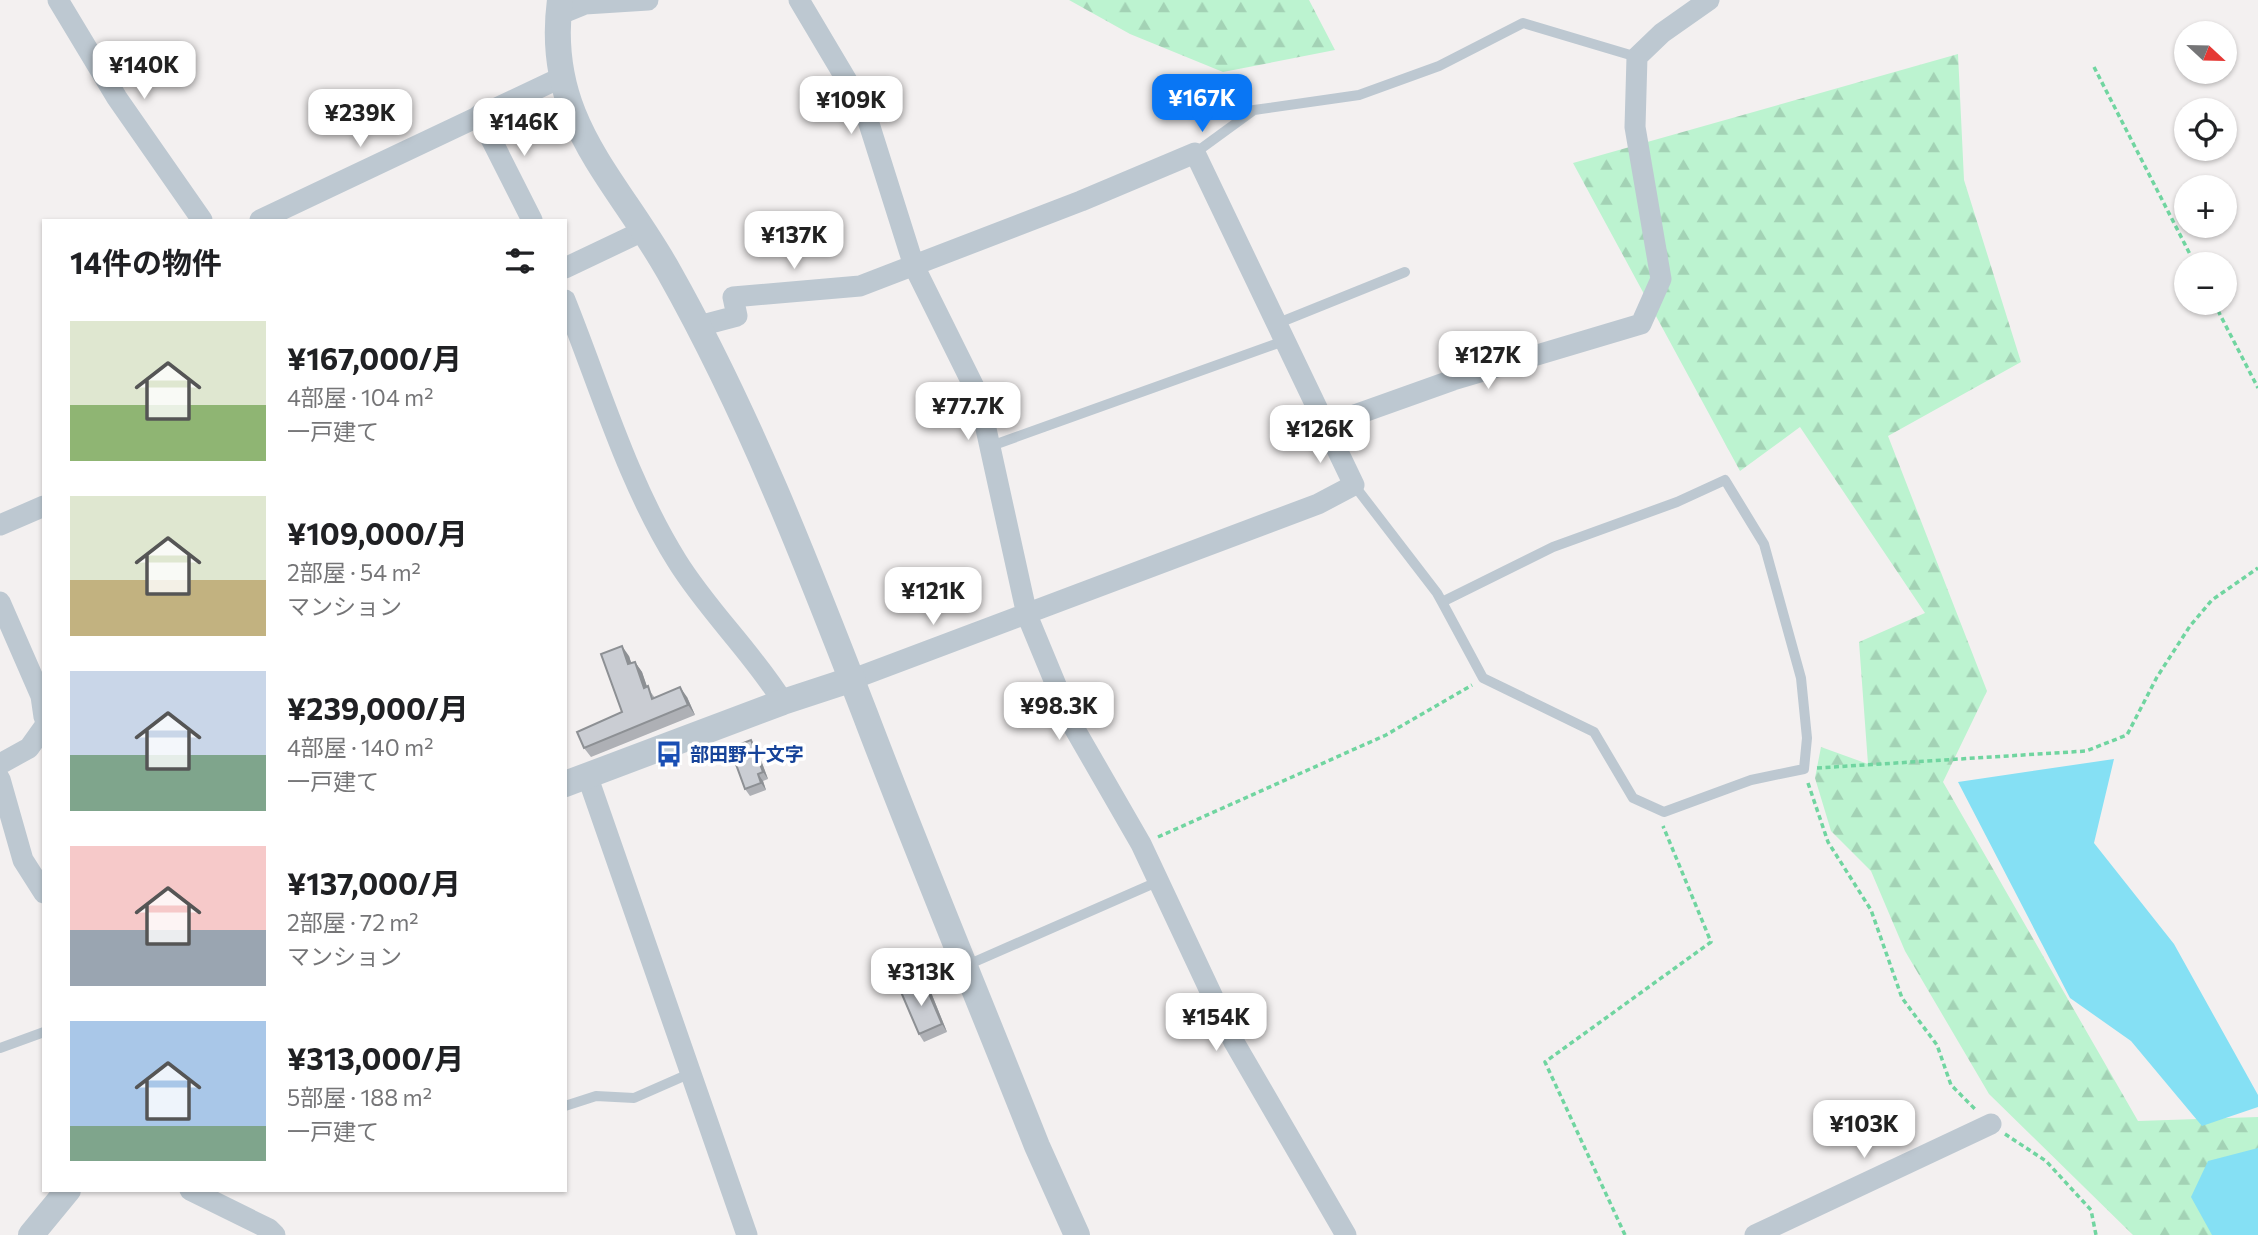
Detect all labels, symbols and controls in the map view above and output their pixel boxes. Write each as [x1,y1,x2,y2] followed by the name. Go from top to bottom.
[2174,21,2236,84] north arrow
[2174,21,2237,315] map controls
[95,42,193,101] pin: ¥140K
[109,50,179,78] text: ¥140K
[1153,74,1251,134] pin: ¥167K
[802,76,900,136] pin: ¥109K
[1168,83,1236,111] text: ¥167K
[816,85,886,113] text: ¥109K
[311,90,409,149] pin: ¥239K
[324,98,396,126] text: ¥239K
[2174,98,2237,161] button: locate
[475,99,573,158] pin: ¥146K
[489,107,559,135] text: ¥146K
[2174,175,2237,238] button: +
[745,212,843,271] pin: ¥137K
[760,220,828,248] text: ¥137K
[501,242,539,280] icon: filters
[70,243,222,280] text: 14件の物件
[2174,252,2237,315] button: −
[1439,332,1537,391] pin: ¥127K
[287,339,462,376] text: ¥167,000/月
[1455,340,1521,368] text: ¥127K
[126,349,210,433] icon: home
[911,382,1025,442] pin: ¥77.7K
[287,383,433,411] text: 4部屋 · 104 m²
[932,391,1004,419] text: ¥77.7K
[1271,406,1369,465] pin: ¥126K
[1286,414,1354,442] text: ¥126K
[287,417,379,445] text: 一戸建て
[287,514,468,551] text: ¥109,000/月
[126,524,210,608] icon: home
[287,558,421,586] text: 2部屋 · 54 m²
[884,568,982,627] pin: ¥121K
[901,576,965,604] text: ¥121K
[287,592,402,620] text: マンション
[1002,682,1116,742] pin: ¥98.3K
[287,689,469,726] text: ¥239,000/月
[1020,691,1098,719] text: ¥98.3K
[126,699,210,783] icon: home
[287,733,433,761] text: 4部屋 · 140 m²
[654,739,684,769] bus stop icon: 部田野十文字
[690,742,804,765] place label: 部田野十文字
[287,767,379,795] text: 一戸建て
[287,864,461,901] text: ¥137,000/月
[126,874,210,958] icon: home
[287,908,419,936] text: 2部屋 · 72 m²
[287,942,402,970] text: マンション
[872,948,970,1008] pin: ¥313K
[887,957,955,985] text: ¥313K
[1167,993,1265,1053] pin: ¥154K
[1182,1002,1250,1030] text: ¥154K
[287,1039,464,1076] text: ¥313,000/月
[126,1049,210,1133] icon: home
[287,1083,432,1111] text: 5部屋 · 188 m²
[1815,1100,1913,1160] pin: ¥103K
[1829,1109,1899,1137] text: ¥103K
[287,1117,379,1145] text: 一戸建て

